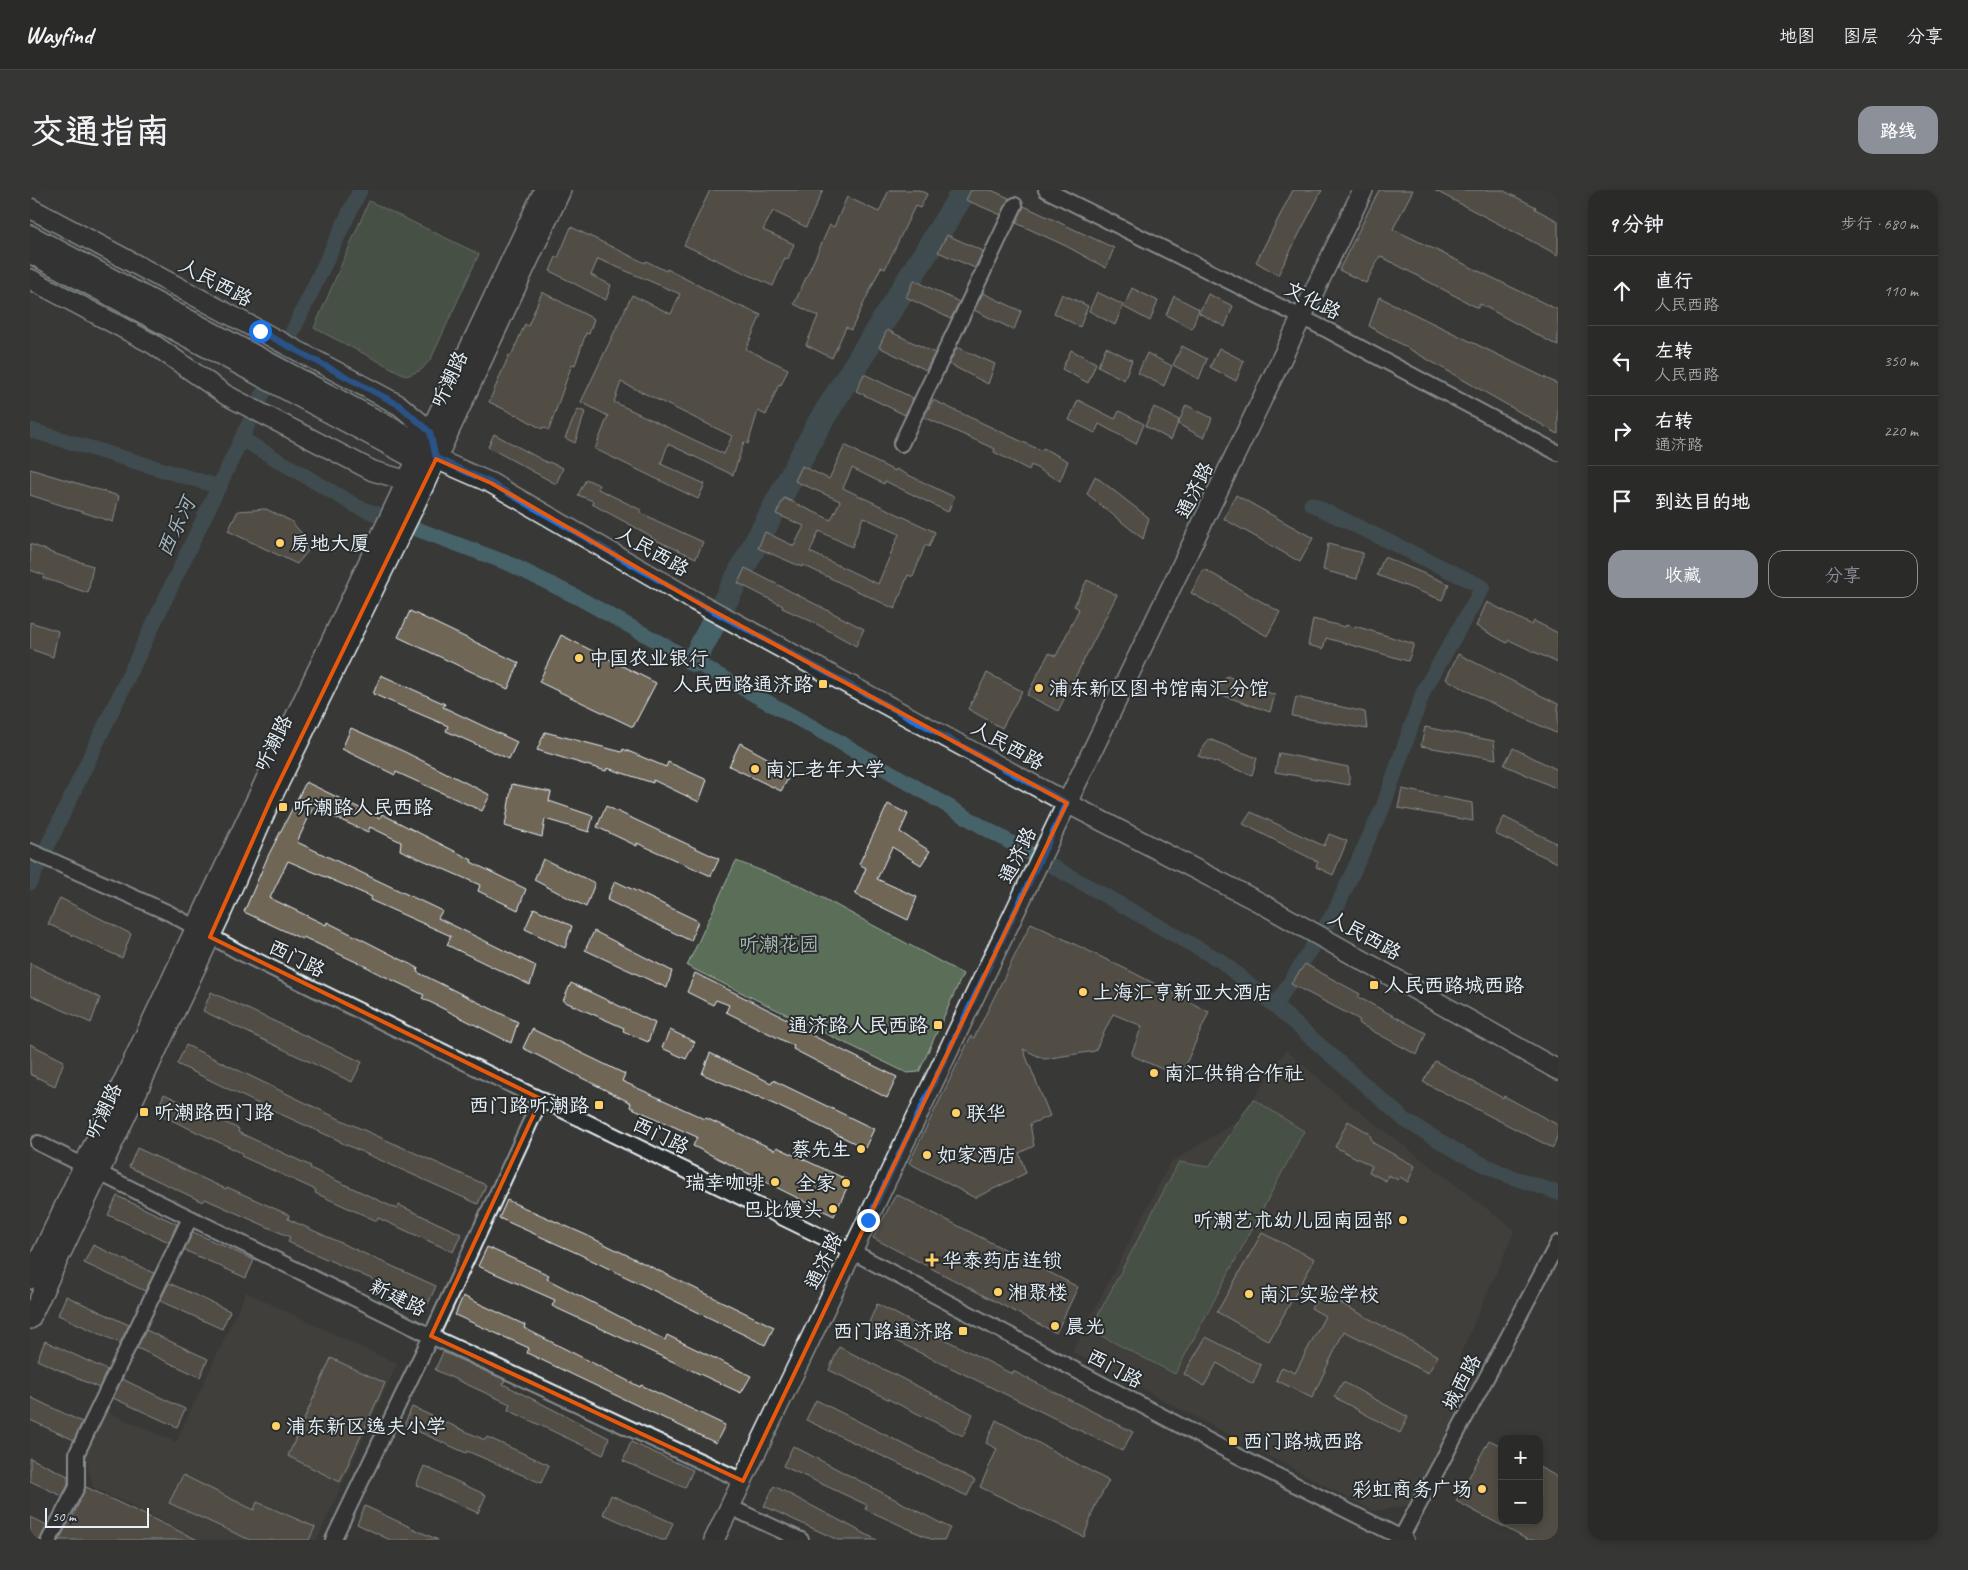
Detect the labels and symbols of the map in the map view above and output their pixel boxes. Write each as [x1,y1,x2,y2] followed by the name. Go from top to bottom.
[175,253,258,313] street label: 人民西路
[1280,276,1346,326] street label: 文化路
[249,320,272,343] route start
[425,346,474,412] street label: 听潮路
[1170,457,1219,523] street label: 通济路
[151,490,202,561] water label: 西乐河
[612,521,695,583] street label: 人民西路
[290,531,370,556] place label: 房地大厦
[274,537,286,549] marker: 房地大厦
[589,646,709,671] place label: 中国农业银行
[573,652,585,664] marker: 中国农业银行
[673,672,814,697] place label: 人民西路通济路
[1049,676,1269,701] place label: 浦东新区图书馆南汇分馆
[817,678,829,690] marker: 人民西路通济路
[1033,682,1045,694] marker: 浦东新区图书馆南汇分馆
[249,710,298,776] street label: 听潮路
[967,715,1050,776] street label: 人民西路
[765,757,885,782] place label: 南汇老年大学
[749,763,761,775] marker: 南汇老年大学
[293,795,434,820] place label: 听潮路人民西路
[277,801,289,813] marker: 听潮路人民西路
[993,822,1042,888] street label: 通济路
[1324,905,1407,966] street label: 人民西路
[739,932,819,957] park label: 听潮花园
[264,934,330,983] street label: 西门路
[1384,973,1525,998] place label: 人民西路城西路
[1368,979,1380,991] marker: 人民西路城西路
[1093,980,1273,1005] place label: 上海汇亨新亚大酒店
[1077,986,1089,998] marker: 上海汇亨新亚大酒店
[788,1013,929,1038] place label: 通济路人民西路
[932,1019,944,1031] marker: 通济路人民西路
[1164,1061,1304,1086] place label: 南汇供销合作社
[1148,1067,1160,1079] marker: 南汇供销合作社
[79,1078,128,1144] street label: 听潮路
[469,1093,590,1118] place label: 西门路听潮路
[593,1099,605,1111] marker: 西门路听潮路
[154,1100,275,1125] place label: 听潮路西门路
[966,1101,1006,1126] place label: 联华
[138,1106,150,1118] marker: 听潮路西门路
[950,1107,962,1119] marker: 联华
[628,1111,694,1160] street label: 西门路
[791,1137,851,1162] place label: 蔡先生
[855,1143,867,1155] marker: 蔡先生
[937,1143,1017,1168] place label: 如家酒店
[921,1149,933,1161] marker: 如家酒店
[685,1170,765,1195] place label: 瑞幸咖啡
[796,1171,836,1196] place label: 全家
[769,1176,781,1188] marker: 瑞幸咖啡
[840,1177,852,1189] marker: 全家
[743,1197,823,1222] place label: 巴比馒头
[827,1203,839,1215] marker: 巴比馒头
[1193,1208,1393,1233] place label: 听潮艺术幼儿园南园部
[857,1209,880,1232] route end
[1397,1214,1409,1226] marker: 听潮艺术幼儿园南园部
[799,1228,848,1294] street label: 通济路
[942,1248,1062,1273] place label: 华泰药店连锁
[926,1254,938,1266] marker: 华泰药店连锁
[365,1273,431,1322] street label: 新建路
[1008,1280,1068,1305] place label: 湘聚楼
[1259,1282,1379,1307] place label: 南汇实验学校
[992,1286,1004,1298] marker: 湘聚楼
[1243,1288,1255,1300] marker: 南汇实验学校
[1065,1314,1105,1339] place label: 晨光
[833,1319,954,1344] place label: 西门路通济路
[1049,1320,1061,1332] marker: 晨光
[957,1325,969,1337] marker: 西门路通济路
[1082,1343,1148,1394] street label: 西门路
[1436,1349,1487,1415] street label: 城西路
[286,1414,446,1439] place label: 浦东新区逸夫小学
[270,1420,282,1432] marker: 浦东新区逸夫小学
[1243,1429,1364,1454] place label: 西门路城西路
[1227,1435,1239,1447] marker: 西门路城西路
[1352,1477,1472,1502] place label: 彩虹商务广场
[1476,1483,1488,1495] marker: 彩虹商务广场
[45,1505,149,1528] scale bar

